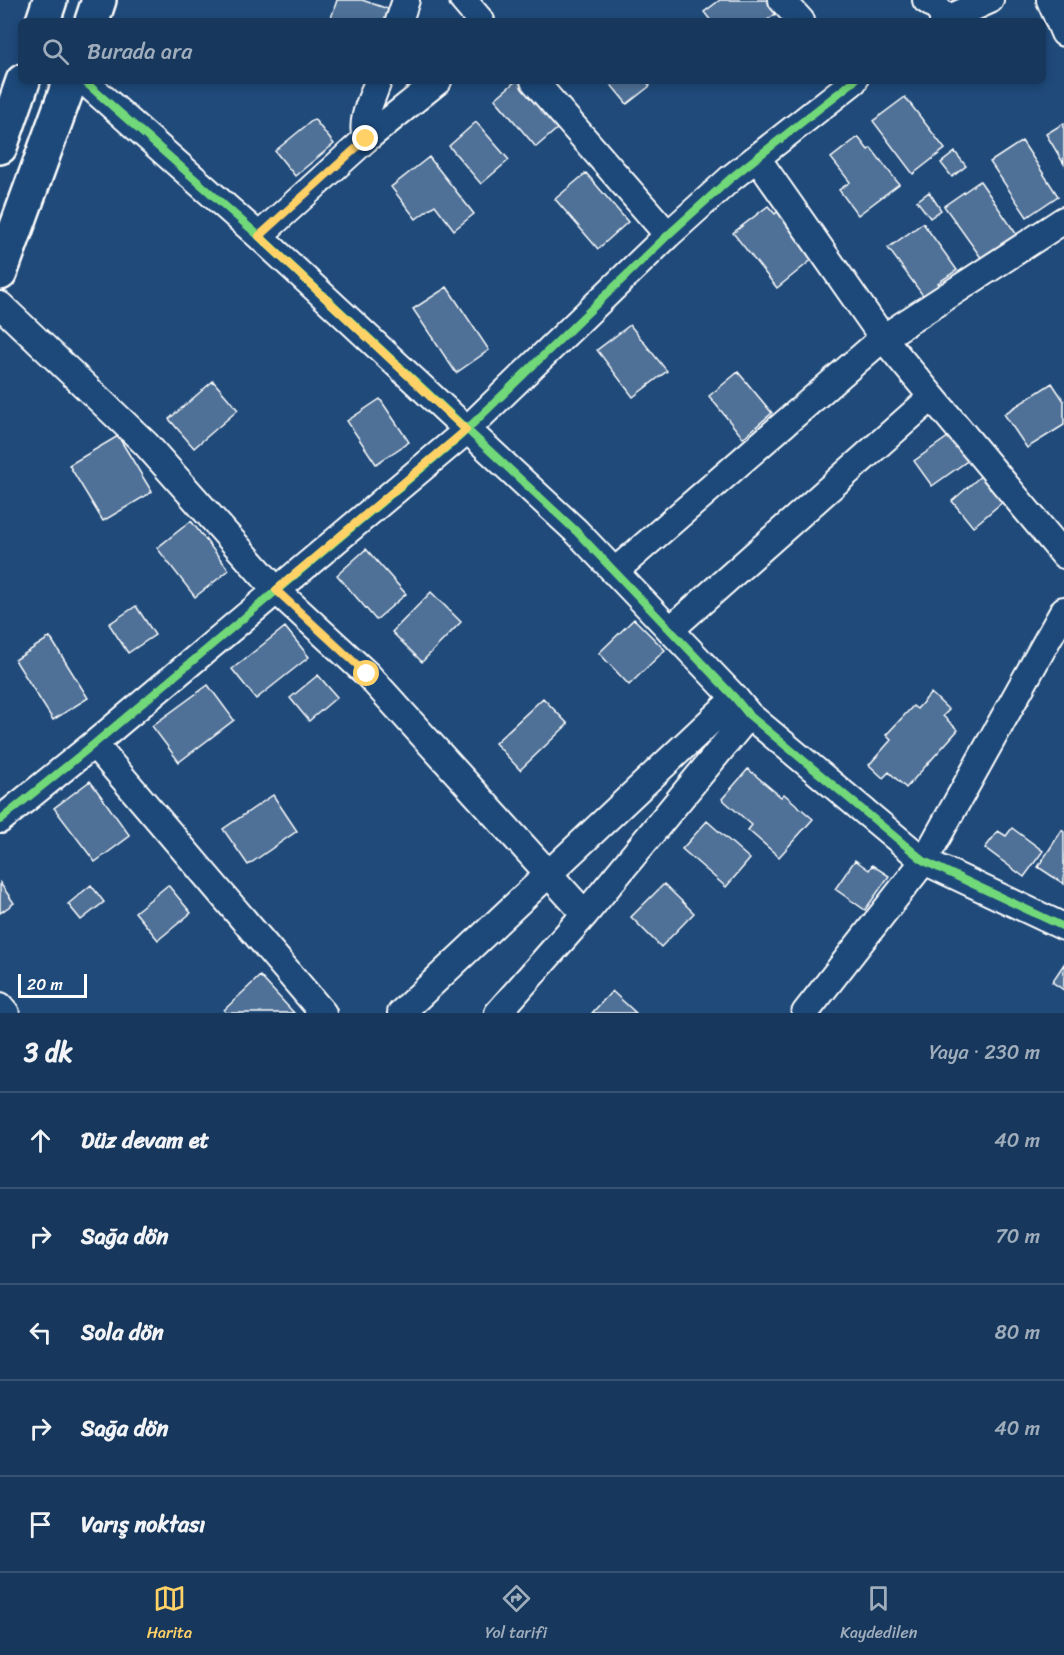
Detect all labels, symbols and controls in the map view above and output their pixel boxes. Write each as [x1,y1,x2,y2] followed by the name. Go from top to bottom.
[18,18,1046,84] search box
[87,32,192,71] text: Burada ara
[39,35,72,68] icon: search
[352,125,378,151] route end
[353,660,379,686] route start
[27,970,63,999] text: 20 m
[18,971,87,998] scale bar
[24,1029,73,1075] text: 3 dk
[929,1035,1040,1070] text: Yaya · 230 m
[81,1121,209,1160] text: Düz devam et
[994,1123,1040,1158] text: 40 m
[24,1124,57,1157] icon: ahead
[81,1217,168,1256] text: Sağa dön
[995,1219,1040,1254] text: 70 m
[24,1220,57,1253] icon: right
[81,1313,164,1352] text: Sola dön
[995,1315,1040,1350] text: 80 m
[24,1316,57,1349] icon: left
[81,1409,168,1448] text: Sağa dön
[994,1411,1040,1446] text: 40 m
[24,1412,57,1445] icon: right
[81,1505,205,1544] text: Varış noktası
[24,1508,57,1541] icon: arrive
[147,1582,192,1647] tab: Harita
[485,1582,547,1647] tab: Yol tarifi
[840,1582,917,1647] tab: Kaydedilen

